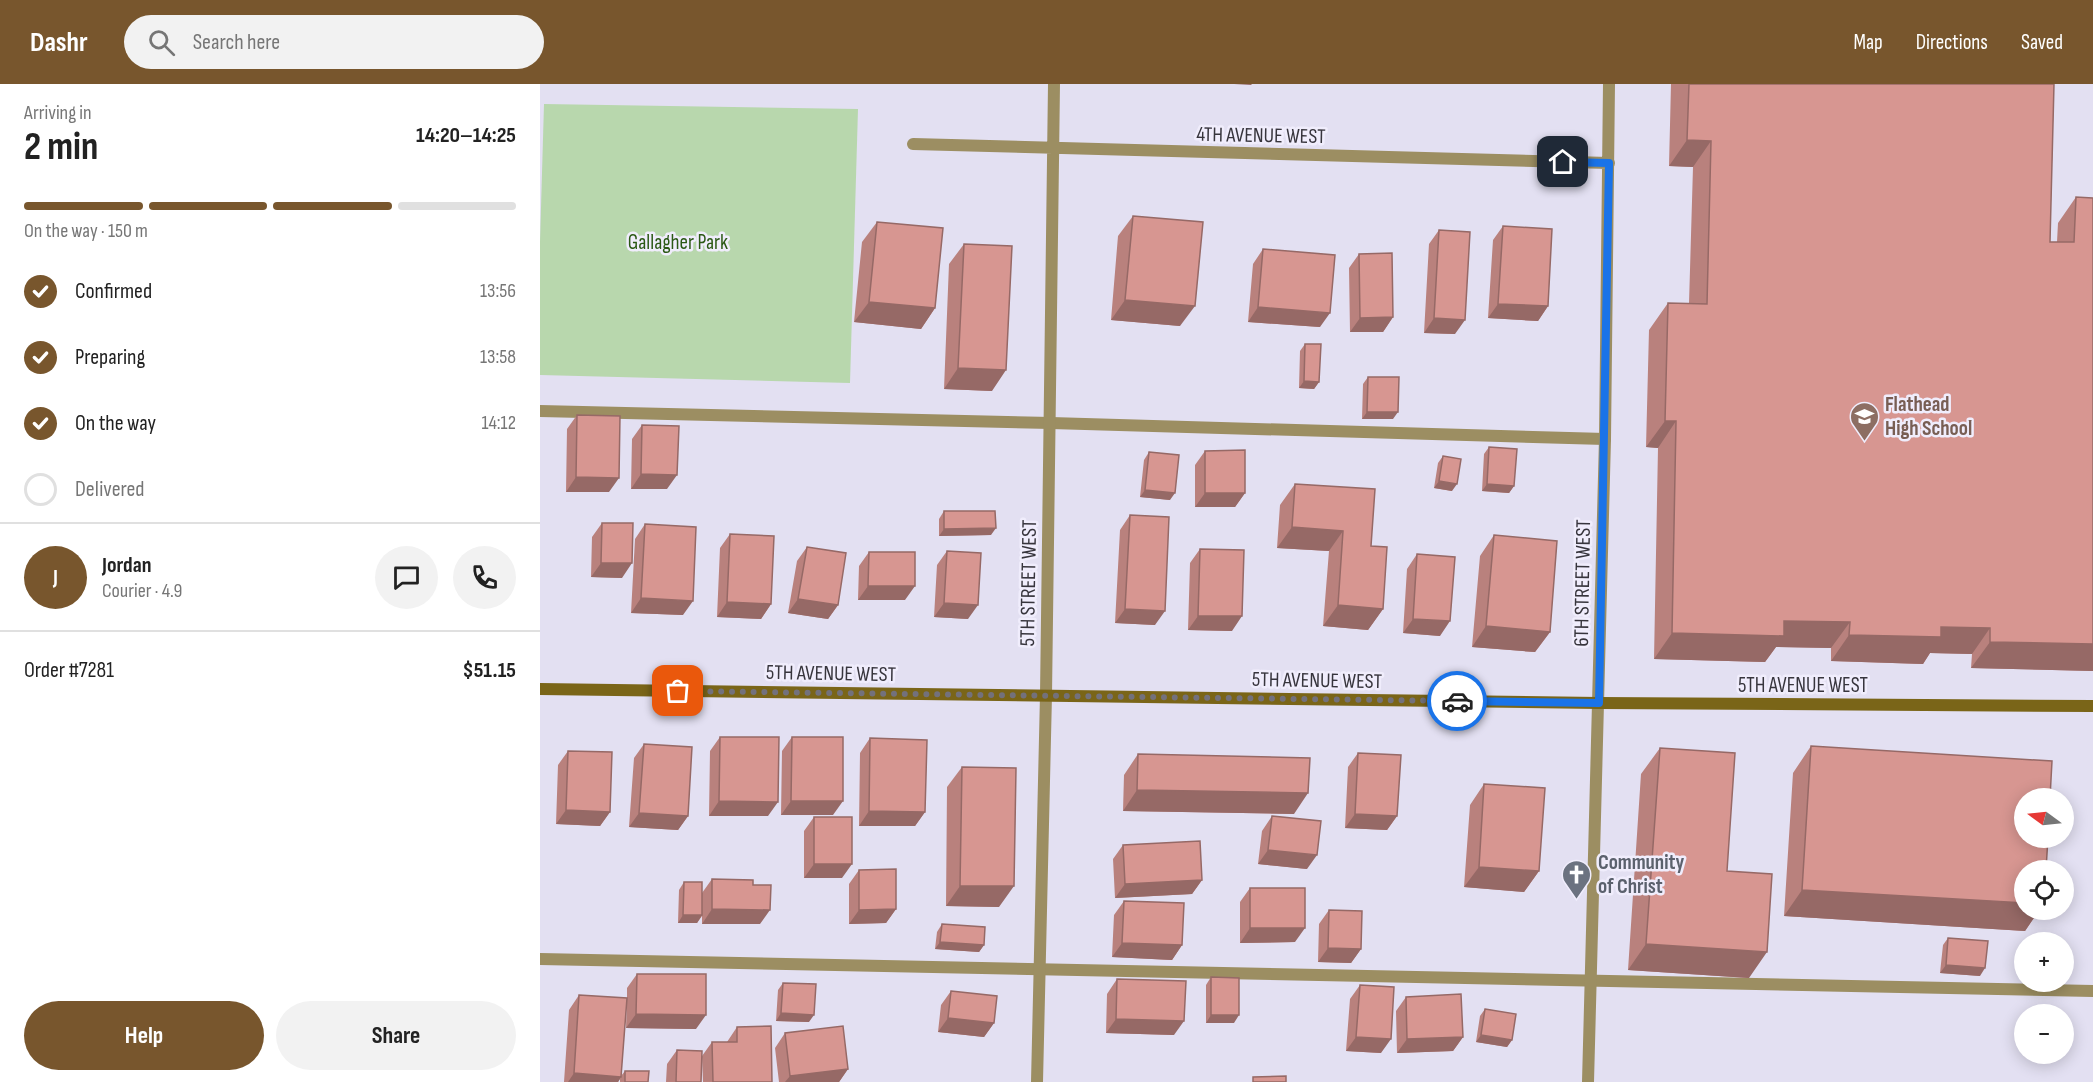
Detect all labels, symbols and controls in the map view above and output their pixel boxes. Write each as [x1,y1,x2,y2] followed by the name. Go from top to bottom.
[124,15,544,69] search box
[30,26,88,59] text: Dashr
[145,26,178,59] icon: search
[193,29,280,56] text: Search here
[1853,30,1883,55] text: Map
[1916,30,1988,55] text: Directions
[2021,30,2063,55] text: Saved
[24,101,92,125] text: Arriving in
[416,122,516,149] text: 14:20–14:25
[1196,122,1326,149] street label: 4TH AVENUE WEST
[24,124,98,171] text: 2 min
[1537,136,1588,187] pin
[1546,145,1579,178] icon: home
[24,219,148,243] text: On the way · 150 m
[628,230,728,255] park label: Gallagher Park
[24,275,57,308] icon: check
[75,278,152,305] text: Confirmed
[480,279,516,303] text: 13:56
[24,341,57,374] icon: check
[75,344,145,371] text: Preparing
[480,345,516,369] text: 13:58
[1885,392,1972,441] place label: Flathead High School
[1848,400,1880,442] school or university icon: Flathead High School
[24,407,57,440] icon: check
[75,410,156,437] text: On the way
[481,411,516,435] text: 14:12
[75,476,144,503] text: Delivered
[1015,519,1042,647] street label: 5TH STREET WEST
[1569,519,1596,647] street label: 6TH STREET WEST
[375,546,438,609] button: chat
[453,546,516,609] button: phone
[102,552,151,579] text: Jordan
[53,564,58,591] text: J
[102,579,182,603] text: Courier · 4.9
[24,657,114,684] text: Order #7281
[462,657,516,684] text: $51.15
[766,660,897,687] street label: 5TH AVENUE WEST
[652,665,703,716] pin
[1252,667,1383,694] street label: 5TH AVENUE WEST
[1427,671,1487,731] courier
[1738,673,1869,698] street label: 5TH AVENUE WEST
[661,674,694,707] icon: bag
[1441,685,1474,718] icon: car
[2014,788,2074,848] north arrow
[2014,788,2074,1064] map controls
[1598,850,1685,899] place label: Community of Christ
[1561,858,1593,900] church icon: Community of Christ
[2014,860,2074,920] button: locate
[2014,932,2074,992] button: +
[24,1001,264,1070] button: Help
[276,1001,516,1070] button: Share
[2014,1004,2074,1064] button: −

